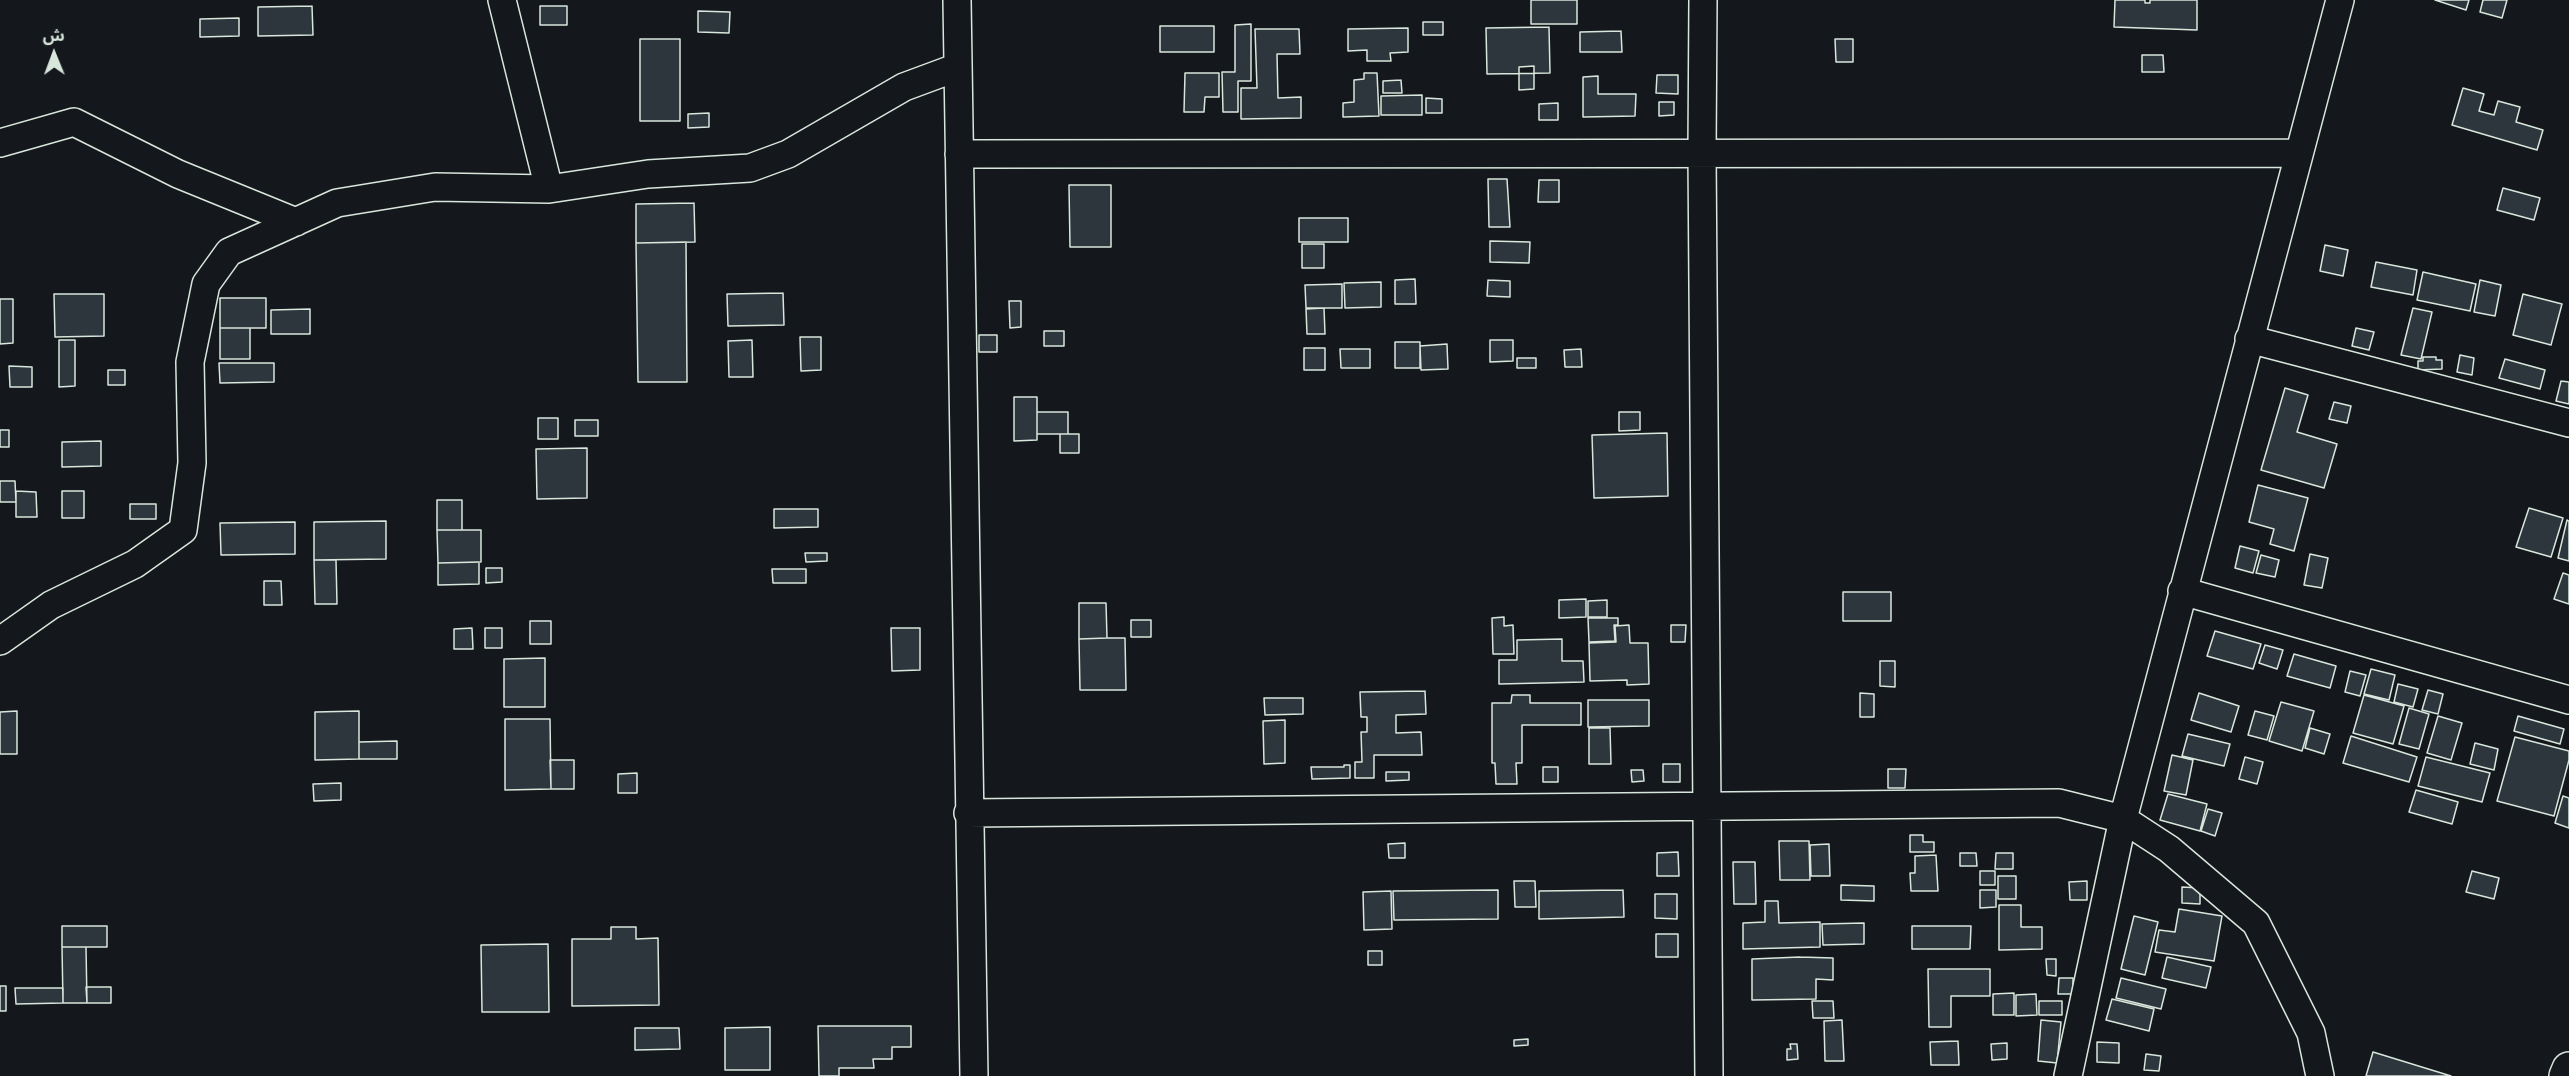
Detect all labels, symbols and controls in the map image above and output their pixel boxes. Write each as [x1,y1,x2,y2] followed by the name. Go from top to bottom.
[24,24,84,84] north arrow
[43,25,65,46] text: ش

